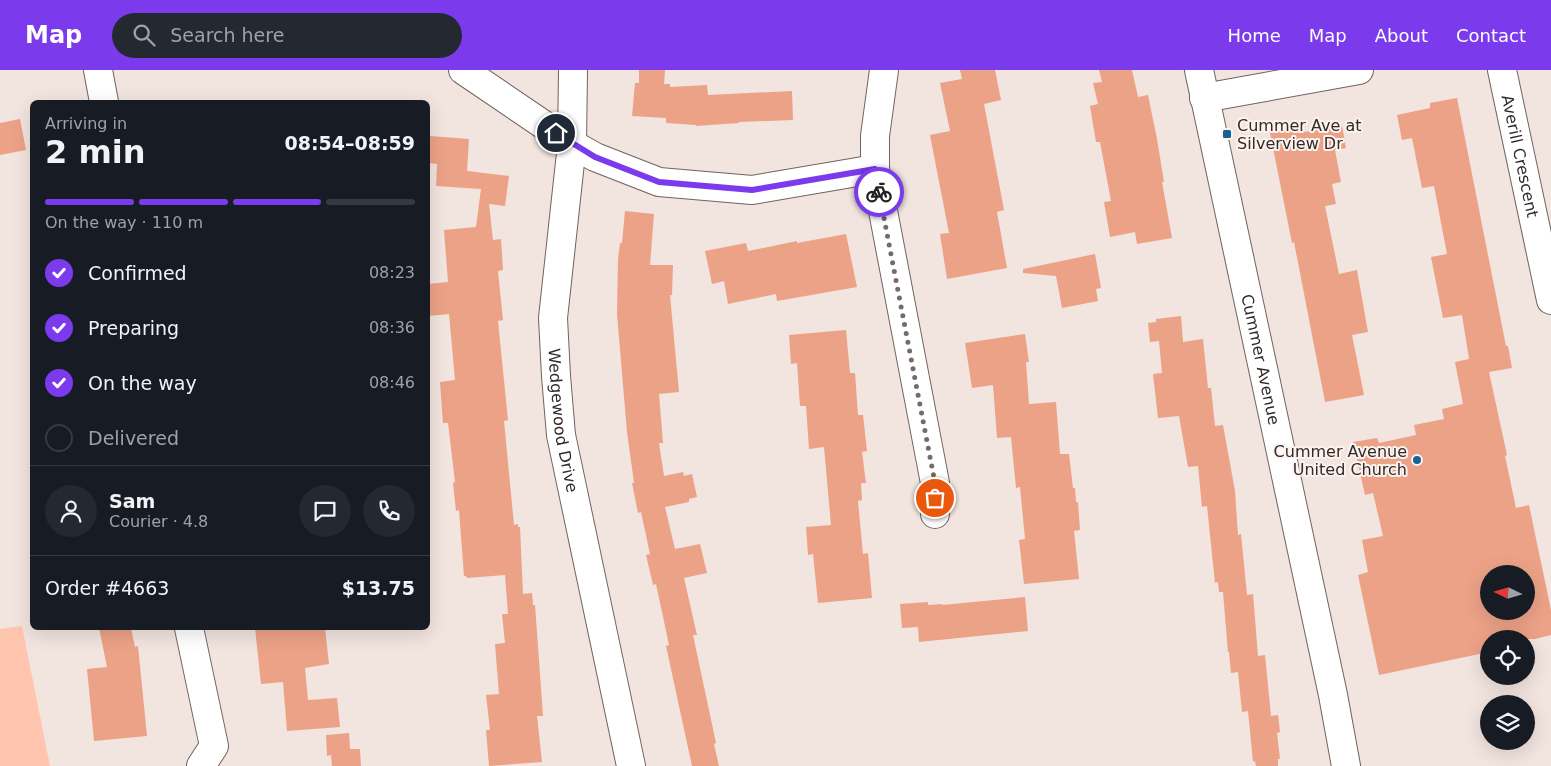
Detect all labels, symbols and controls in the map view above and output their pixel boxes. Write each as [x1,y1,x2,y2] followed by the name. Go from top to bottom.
[112,13,462,58] search box
[25,21,82,49] text: Map
[130,21,158,49] icon: search
[170,24,284,46] text: Search here
[1228,25,1281,46] text: Home
[1309,25,1347,46] text: Map
[1375,25,1428,46] text: About
[1456,25,1526,46] text: Contact
[1498,93,1543,219] street label: Averill Crescent
[535,112,577,154] pin
[45,114,127,133] text: Arriving in
[1237,116,1361,153] place label: Cummer Ave at Silverview Dr
[542,119,570,147] icon: home
[1221,128,1233,140] marker: Cummer Ave at Silverview Dr
[285,132,415,154] text: 08:54–08:59
[45,133,146,171] text: 2 min
[854,167,904,217] courier
[865,178,893,206] icon: bike
[45,213,203,232] text: On the way · 110 m
[45,259,73,287] icon: check
[88,262,187,284] text: Confirmed
[369,263,415,282] text: 08:23
[1238,292,1284,427] street label: Cummer Avenue
[45,314,73,342] icon: check
[88,317,179,339] text: Preparing
[369,318,415,337] text: 08:36
[545,348,582,494] street label: Wedgewood Drive
[45,369,73,397] icon: check
[88,372,197,394] text: On the way
[369,373,415,392] text: 08:46
[88,427,179,449] text: Delivered
[1274,442,1407,479] place label: Cummer Avenue United Church
[1411,454,1423,466] marker: Cummer Avenue United Church
[914,477,956,519] pin
[921,484,949,512] icon: bag
[45,485,97,537] button: person
[299,485,351,537] button: chat
[363,485,415,537] button: phone
[109,490,155,512] text: Sam
[109,512,208,531] text: Courier · 4.8
[1480,565,1535,620] north arrow
[1480,565,1535,750] map controls
[45,577,169,599] text: Order #4663
[342,577,415,599] text: $13.75
[1480,630,1535,685] button: locate
[1480,695,1535,750] button: layers

